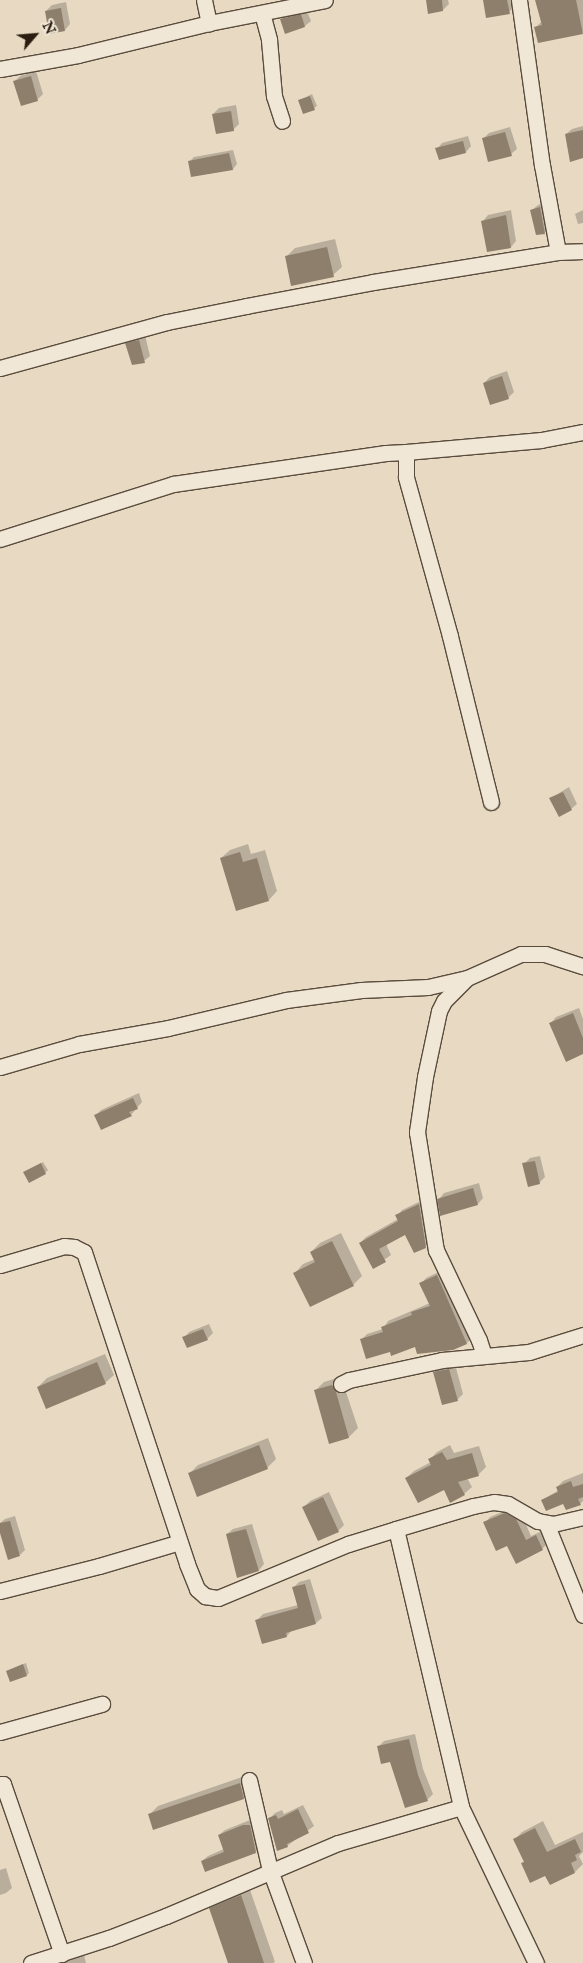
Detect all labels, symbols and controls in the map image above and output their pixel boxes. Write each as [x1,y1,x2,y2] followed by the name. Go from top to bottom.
[10,10,60,60] north arrow
[38,19,59,38] text: N

